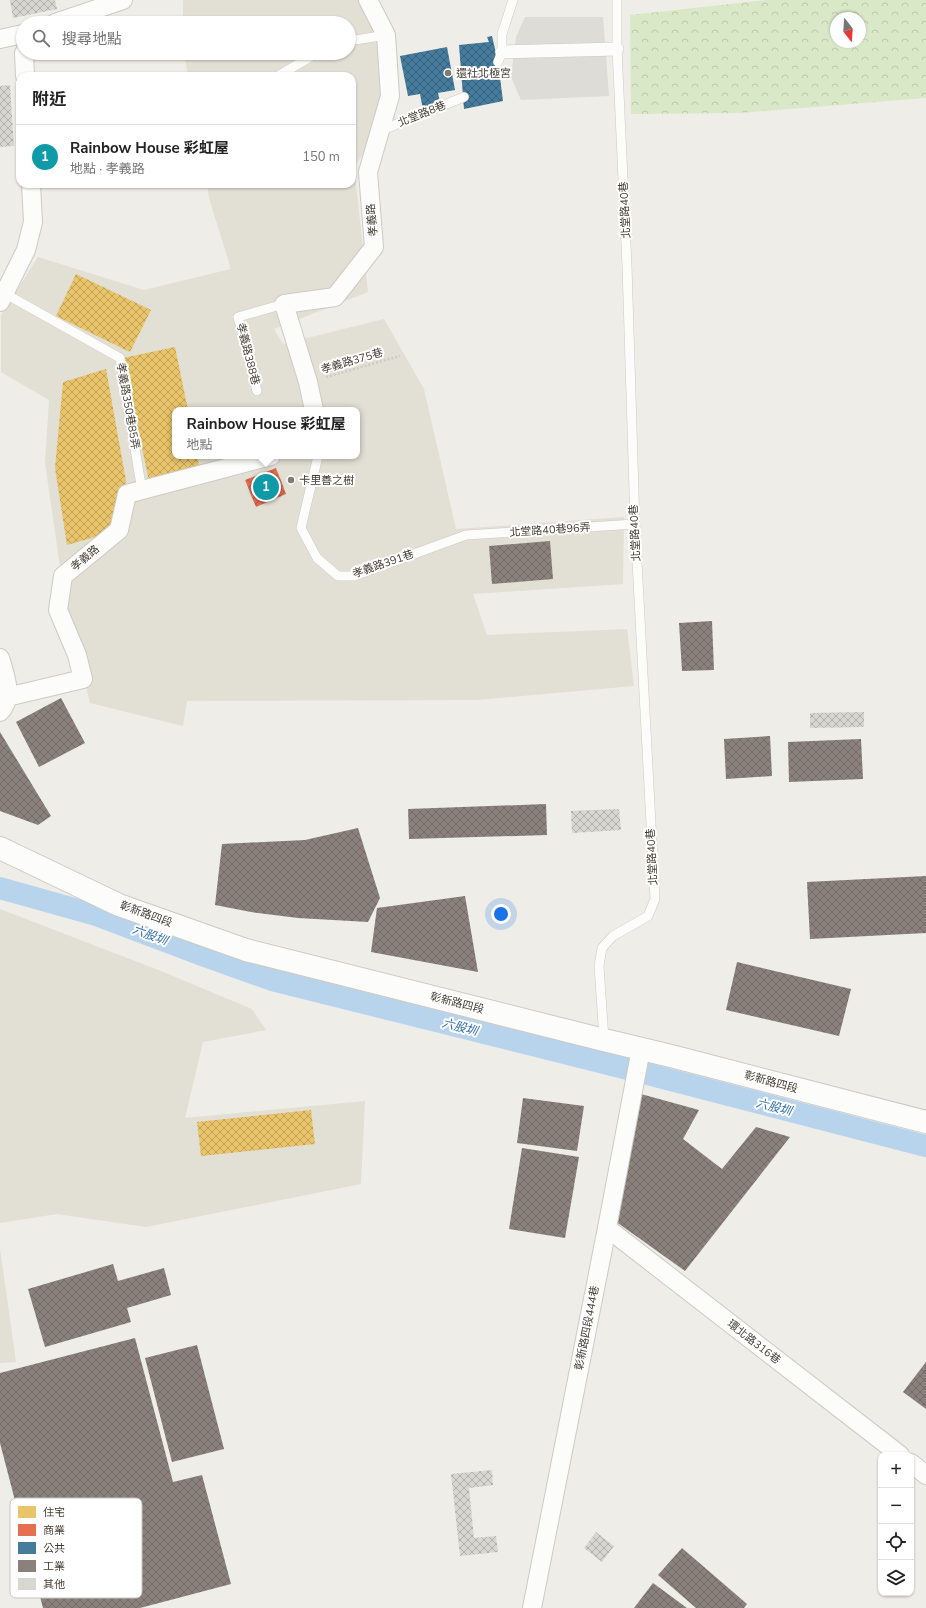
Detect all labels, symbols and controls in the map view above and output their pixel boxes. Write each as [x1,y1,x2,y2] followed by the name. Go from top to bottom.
[830,12,866,48] north arrow
[16,16,356,60] search box
[30,27,52,49] icon: search
[62,29,122,49] text: 搜尋地點
[456,66,511,81] place label: 還社北極宮
[443,68,453,78] marker: 還社北極宮
[32,88,66,111] text: 附近
[396,98,448,130] street label: 北堂路8巷
[70,138,229,158] text: Rainbow House 彩虹屋
[41,148,49,166] text: 1
[302,148,340,166] text: 150 m
[70,160,145,178] text: 地點 · 孝義路
[616,181,634,239] street label: 北堂路40巷
[363,203,381,237] street label: 孝義路
[233,321,263,387] street label: 孝義路388巷
[319,345,385,377] street label: 孝義路375巷
[113,361,143,451] street label: 孝義路350巷85弄
[172,407,360,459] popup
[187,414,345,434] text: Rainbow House 彩虹屋
[187,436,213,454] text: 地點
[253,472,279,502] pin: 1
[299,473,354,488] place label: 卡里善之樹
[286,475,296,485] marker: 卡里善之樹
[626,504,644,562] street label: 北堂路40巷
[509,520,591,540] street label: 北堂路40巷96弄
[68,542,102,574] street label: 孝義路
[350,547,416,581] street label: 孝義路391巷
[643,828,661,886] street label: 北堂路40巷
[118,898,174,930] street label: 彰新路四段
[491,904,511,924] your location
[130,921,172,949] water label: 六股圳
[429,989,485,1017] street label: 彰新路四段
[441,1015,481,1040] water label: 六股圳
[742,1068,800,1096] street label: 彰新路四段
[755,1095,795,1120] water label: 六股圳
[571,1284,603,1372] street label: 彰新路四段444巷
[724,1316,784,1368] street label: 環北路316巷
[878,1452,914,1596] map controls
[878,1452,914,1488] button: +
[878,1488,914,1524] button: −
[10,1498,142,1598] legend
[43,1505,65,1520] text: 住宅
[43,1523,65,1538] text: 商業
[878,1524,914,1560] button: locate
[43,1541,65,1556] text: 公共
[43,1559,65,1574] text: 工業
[878,1560,914,1596] button: layers
[43,1577,65,1592] text: 其他

